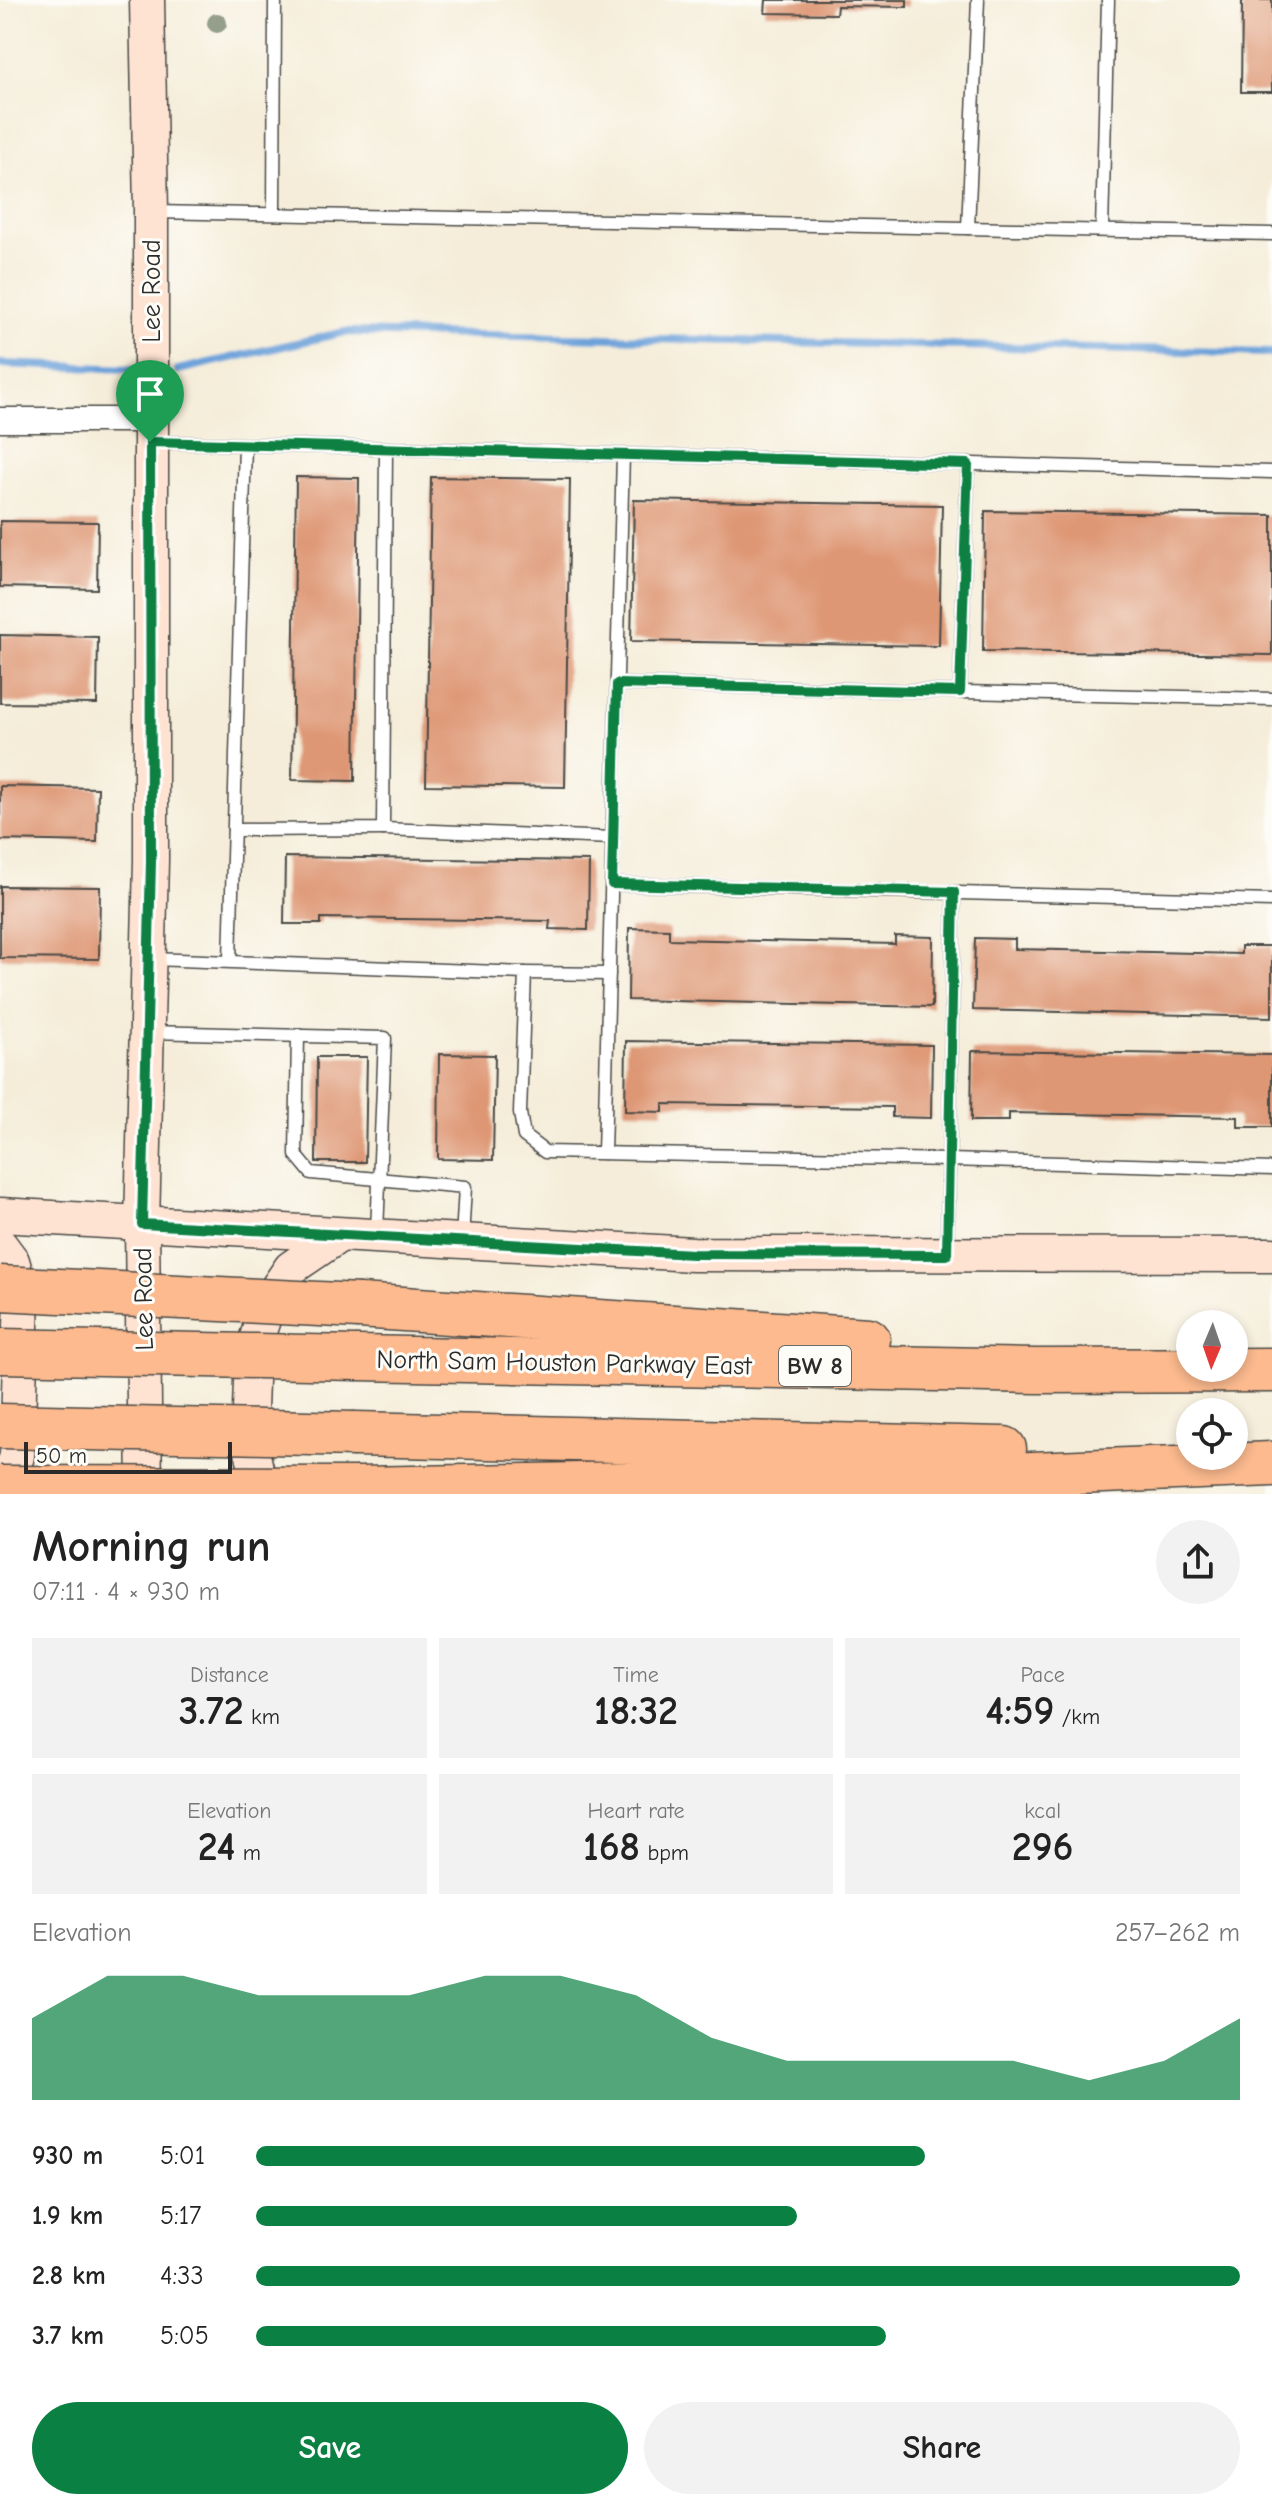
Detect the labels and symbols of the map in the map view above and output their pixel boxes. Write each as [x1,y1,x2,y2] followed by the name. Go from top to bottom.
[137,239,167,343] street label: Lee Road
[116,360,184,442] pin
[128,1247,160,1351] street label: Lee Road
[1176,1310,1248,1382] north arrow
[376,1345,753,1381] street label: North Sam Houston Parkway East
[779,1346,851,1386] road number: BW 8
[24,1438,232,1474] scale bar

